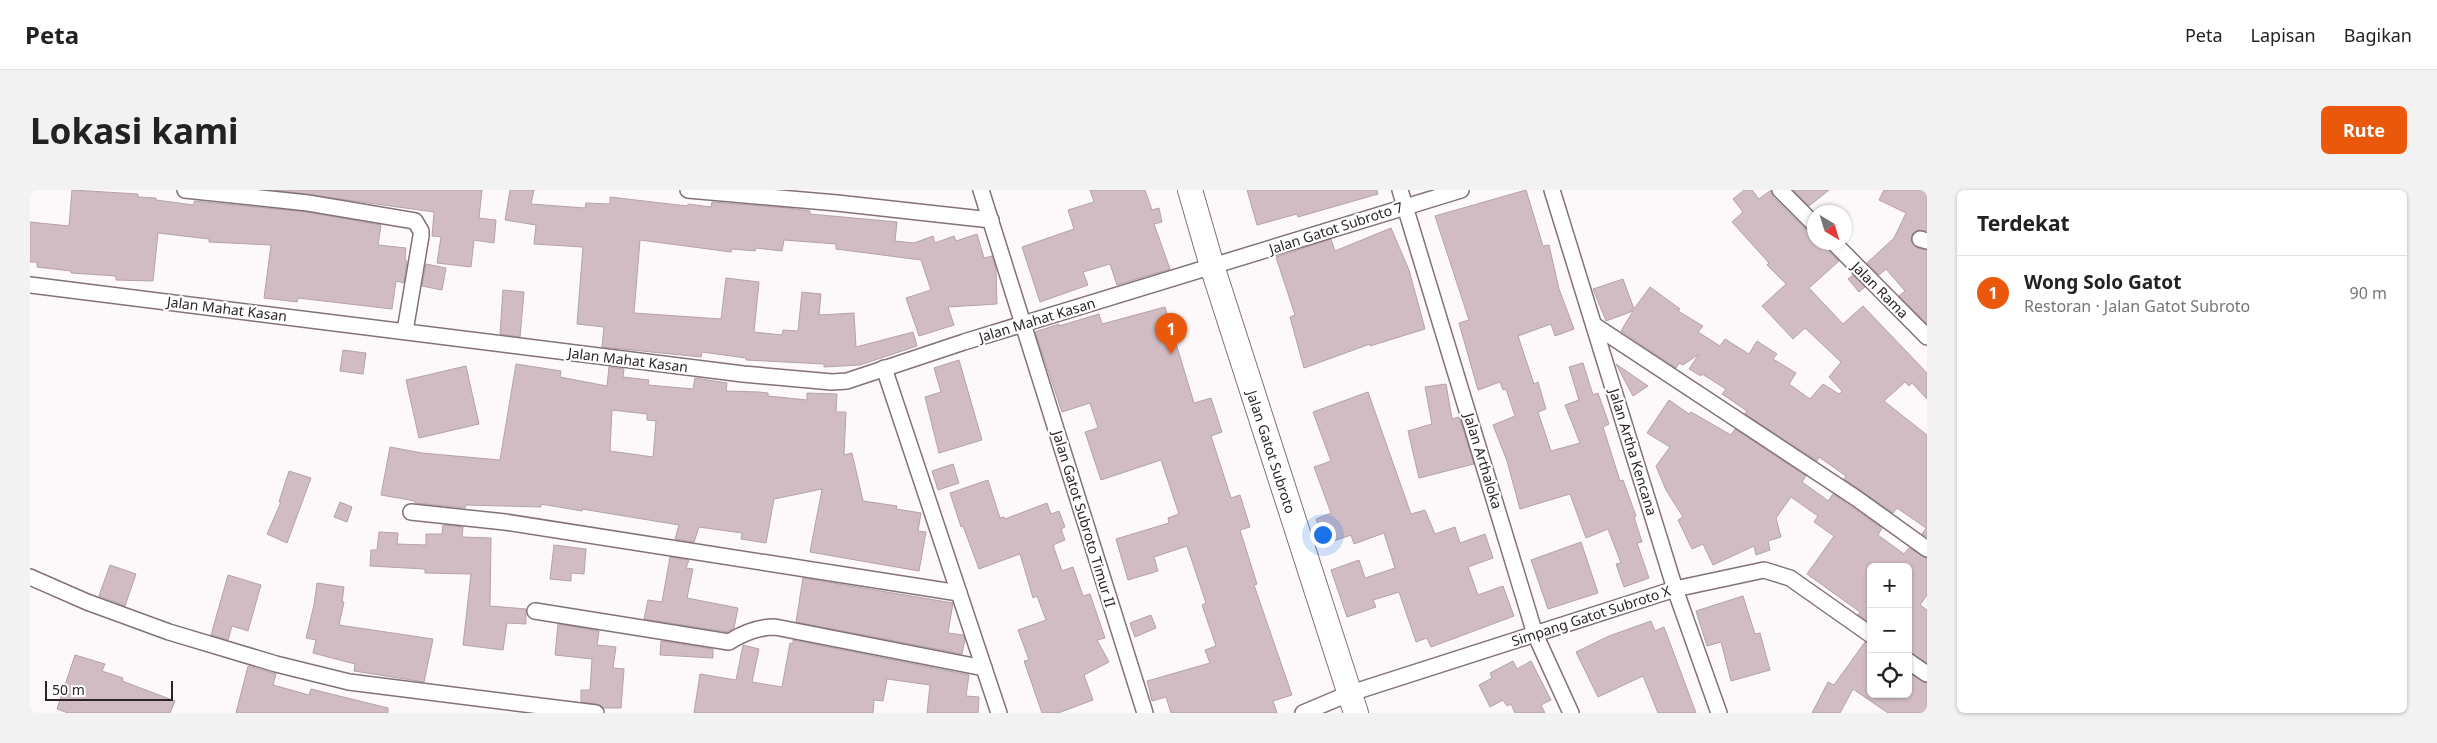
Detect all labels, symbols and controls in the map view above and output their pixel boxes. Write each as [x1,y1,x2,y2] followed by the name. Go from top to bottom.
[25,18,79,51] text: Peta
[2185,23,2223,47] text: Peta
[2251,23,2316,47] text: Lapisan
[2344,23,2412,47] text: Bagikan
[2321,106,2407,154] button: Rute
[30,107,239,154] text: Lokasi kami
[1265,197,1405,259] street label: Jalan Gatot Subroto 7
[1807,205,1852,250] north arrow
[1977,209,2070,237] text: Terdekat
[1846,256,1913,322] street label: Jalan Rama
[2024,269,2182,295] text: Wong Solo Gatot
[1988,282,1998,304] text: 1
[2350,282,2387,304] text: 90 m
[164,291,288,325] street label: Jalan Mahat Kasan
[974,293,1097,347] street label: Jalan Mahat Kasan
[2024,295,2250,317] text: Restoran · Jalan Gatot Subroto
[1155,313,1187,354] pin: 1
[565,342,689,376] street label: Jalan Mahat Kasan
[1605,384,1662,518] street label: Jalan Artha Kencana
[1242,386,1300,516] street label: Jalan Gatot Subroto
[1459,409,1507,511] street label: Jalan Arthaloka
[1048,426,1121,610] street label: Jalan Gatot Subroto Timur II
[1310,522,1336,548] your location
[1867,563,1912,698] map controls
[1867,563,1912,608] button: +
[1509,581,1674,650] street label: Simpang Gatot Subroto X
[1867,608,1912,653] button: −
[1867,653,1912,698] button: locate
[45,678,172,701] scale bar
[52,680,85,699] text: 50 m

